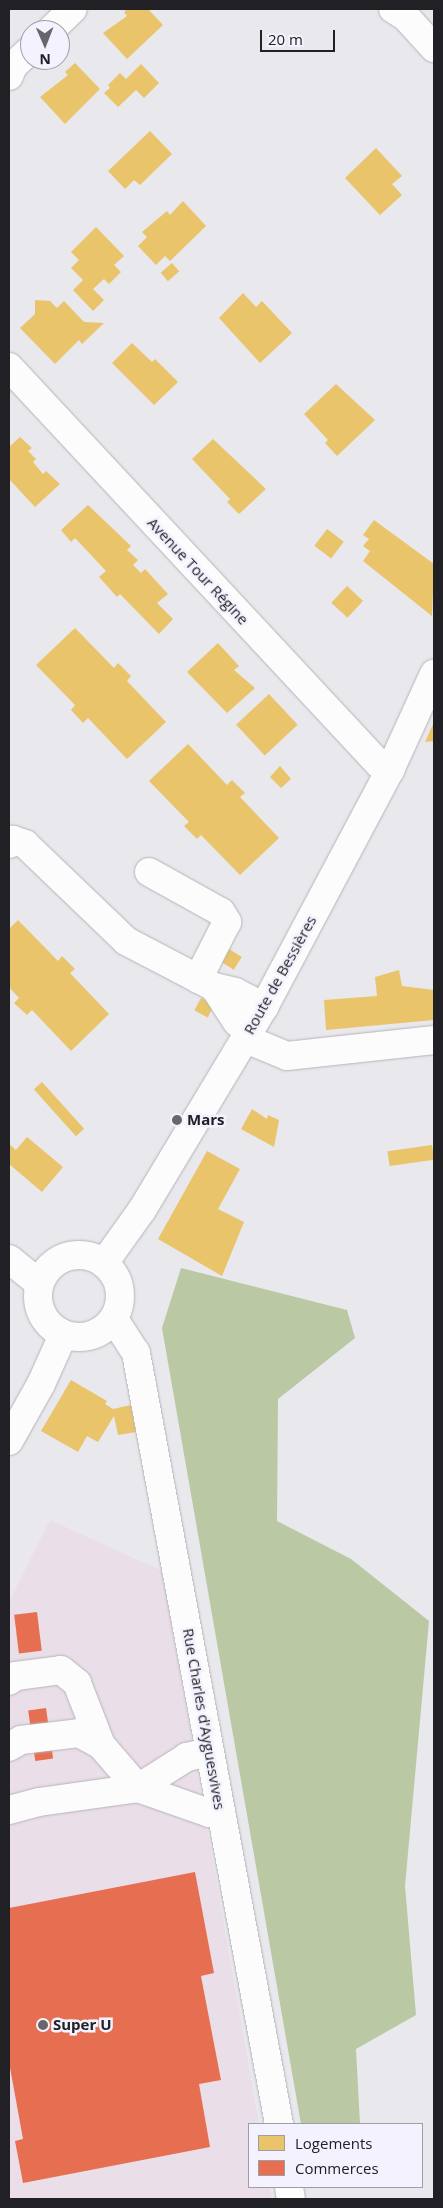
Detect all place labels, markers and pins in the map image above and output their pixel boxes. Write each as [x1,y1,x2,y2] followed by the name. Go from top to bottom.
[187,1111,224,1129] place label: Mars
[171,1114,183,1126] marker: Mars
[53,2016,112,2034] place label: Super U
[37,2019,49,2031] marker: Super U

